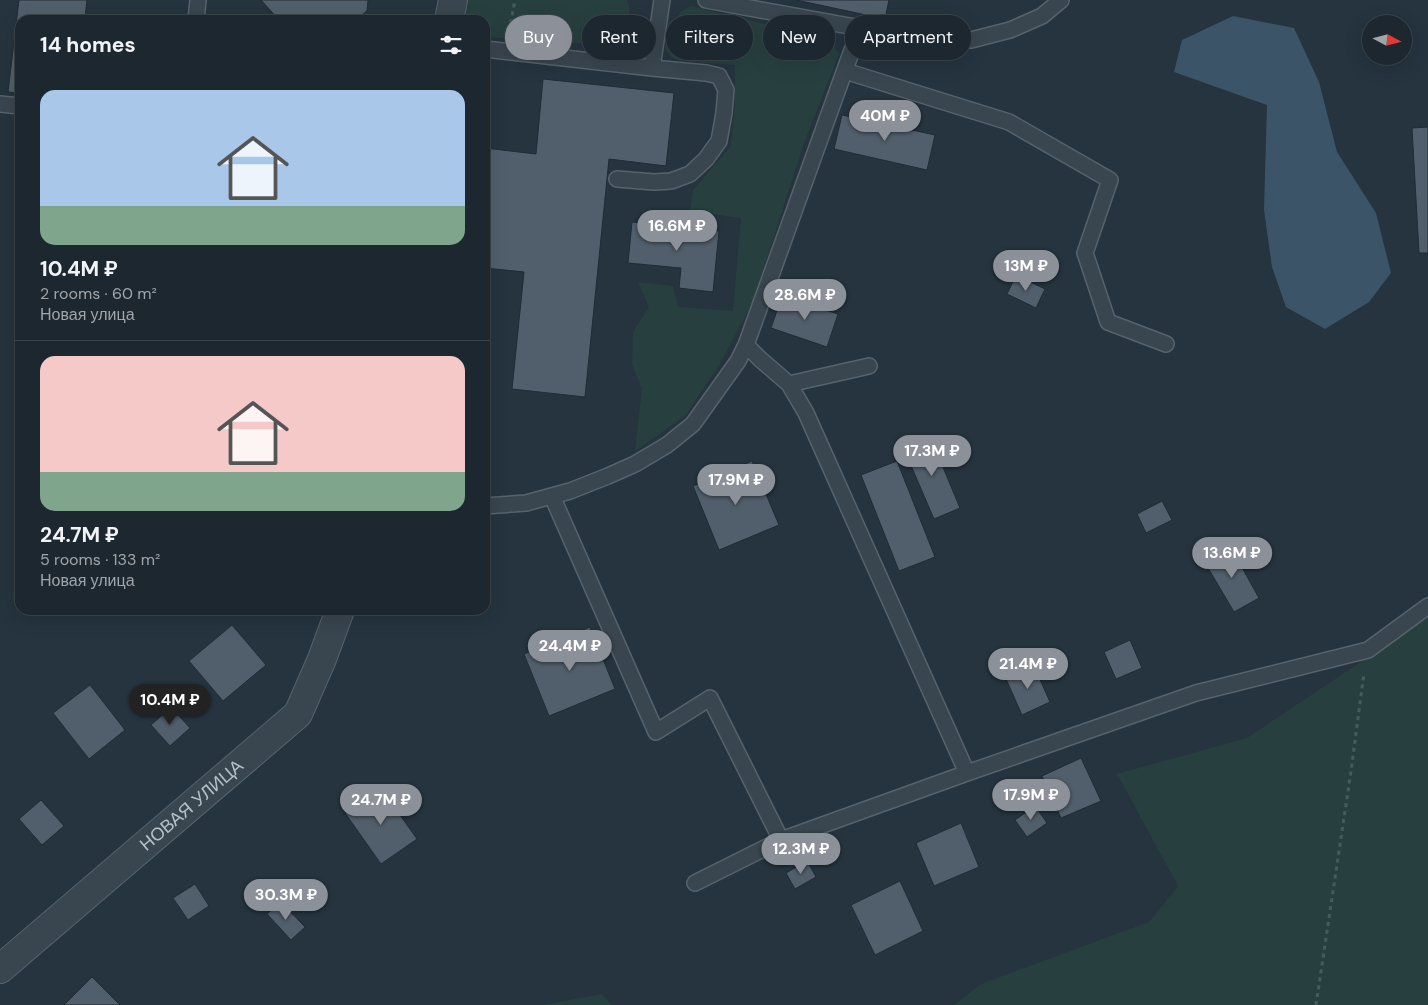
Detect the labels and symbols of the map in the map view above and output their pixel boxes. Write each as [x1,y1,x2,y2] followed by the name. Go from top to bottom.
[1362,15,1412,65] north arrow
[850,100,920,142] pin: 40M ₽
[631,210,723,252] pin: 16.6M ₽
[991,250,1061,292] pin: 13M ₽
[759,278,851,321] pin: 28.6M ₽
[886,434,978,477] pin: 17.3M ₽
[690,464,782,506] pin: 17.9M ₽
[1186,536,1278,579] pin: 13.6M ₽
[524,630,616,672] pin: 24.4M ₽
[982,648,1074,690] pin: 21.4M ₽
[124,684,216,726] pin: 10.4M ₽
[135,754,248,856] street label: НОВАЯ УЛИЦА
[985,778,1077,821] pin: 17.9M ₽
[335,784,427,826] pin: 24.7M ₽
[755,832,847,875] pin: 12.3M ₽
[240,878,332,921] pin: 30.3M ₽

